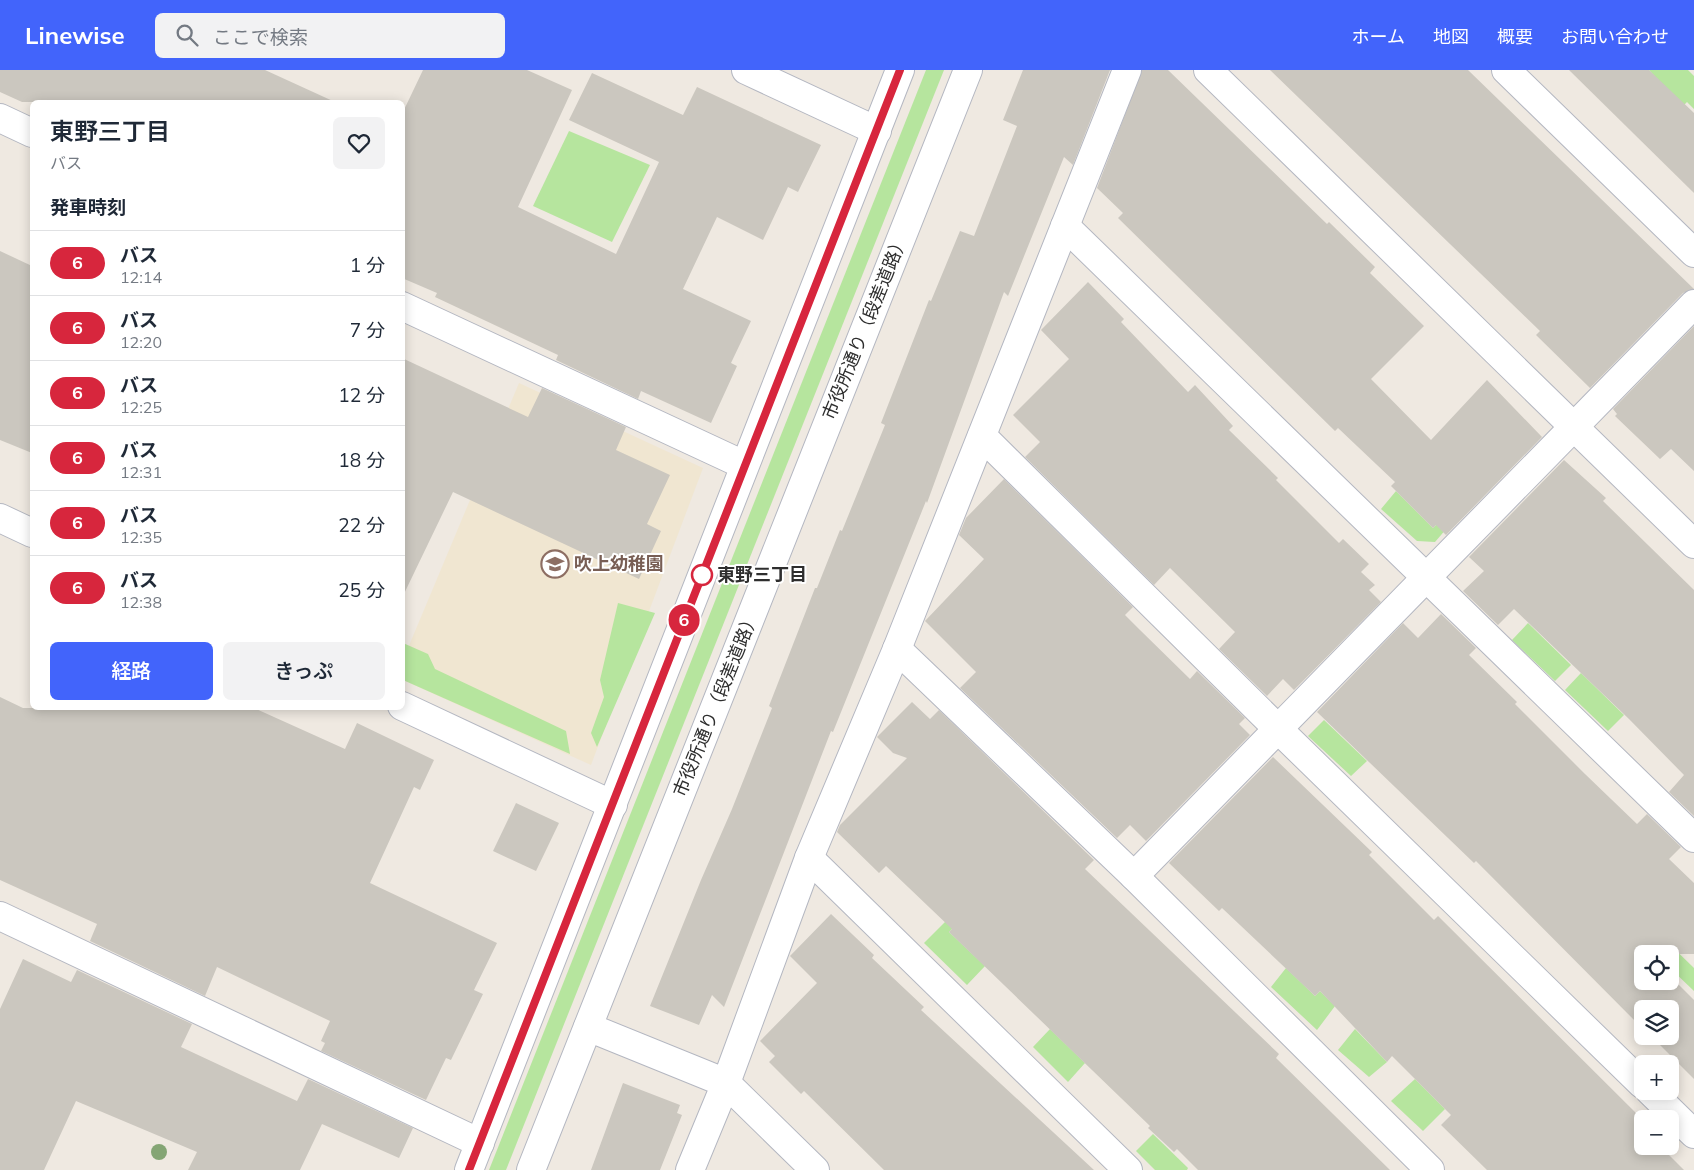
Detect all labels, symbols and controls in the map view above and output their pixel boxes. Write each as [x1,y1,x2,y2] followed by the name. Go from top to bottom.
[155,13,505,58] search box
[25,20,125,50] text: Linewise
[173,21,201,49] icon: search
[213,25,308,49] text: ここで検索
[1352,25,1405,48] text: ホーム
[1433,25,1469,48] text: 地図
[1497,25,1533,48] text: 概要
[1561,25,1669,48] text: お問い合わせ
[50,116,170,146] text: 東野三丁目
[333,117,385,169] button: heart
[50,153,82,173] text: バス
[50,195,126,219] text: 発車時刻
[817,231,912,423] street label: 市役所通り（段差道路）
[120,243,158,267] text: バス
[72,251,83,274] text: 6
[350,253,385,277] text: 1 分
[120,267,162,287] text: 12:14
[120,308,158,332] text: バス
[72,316,83,339] text: 6
[350,318,385,342] text: 7 分
[120,332,162,352] text: 12:20
[120,373,158,397] text: バス
[72,381,83,404] text: 6
[338,383,385,407] text: 12 分
[120,397,162,417] text: 12:25
[120,438,158,462] text: バス
[72,446,83,469] text: 6
[338,448,385,472] text: 18 分
[120,462,162,482] text: 12:31
[120,503,158,527] text: バス
[72,511,83,534] text: 6
[338,513,385,537] text: 22 分
[120,527,162,547] text: 12:35
[540,549,570,579] school or university icon: 吹上幼稚園
[574,552,664,575] place label: 吹上幼稚園
[717,563,807,586] place label: 東野三丁目
[691,564,713,586] marker: 東野三丁目
[120,568,158,592] text: バス
[72,576,83,599] text: 6
[338,578,385,602] text: 25 分
[120,592,162,612] text: 12:38
[668,604,700,636] line badge: 6
[668,608,763,800] street label: 市役所通り（段差道路）
[679,608,689,631] text: 6
[50,642,213,700] button: 経路
[223,642,385,700] button: きっぷ
[1634,945,1679,1155] map controls
[1634,945,1679,990] button: locate
[1634,1000,1679,1045] button: layers
[1634,1055,1679,1100] button: +
[1634,1110,1679,1155] button: −

